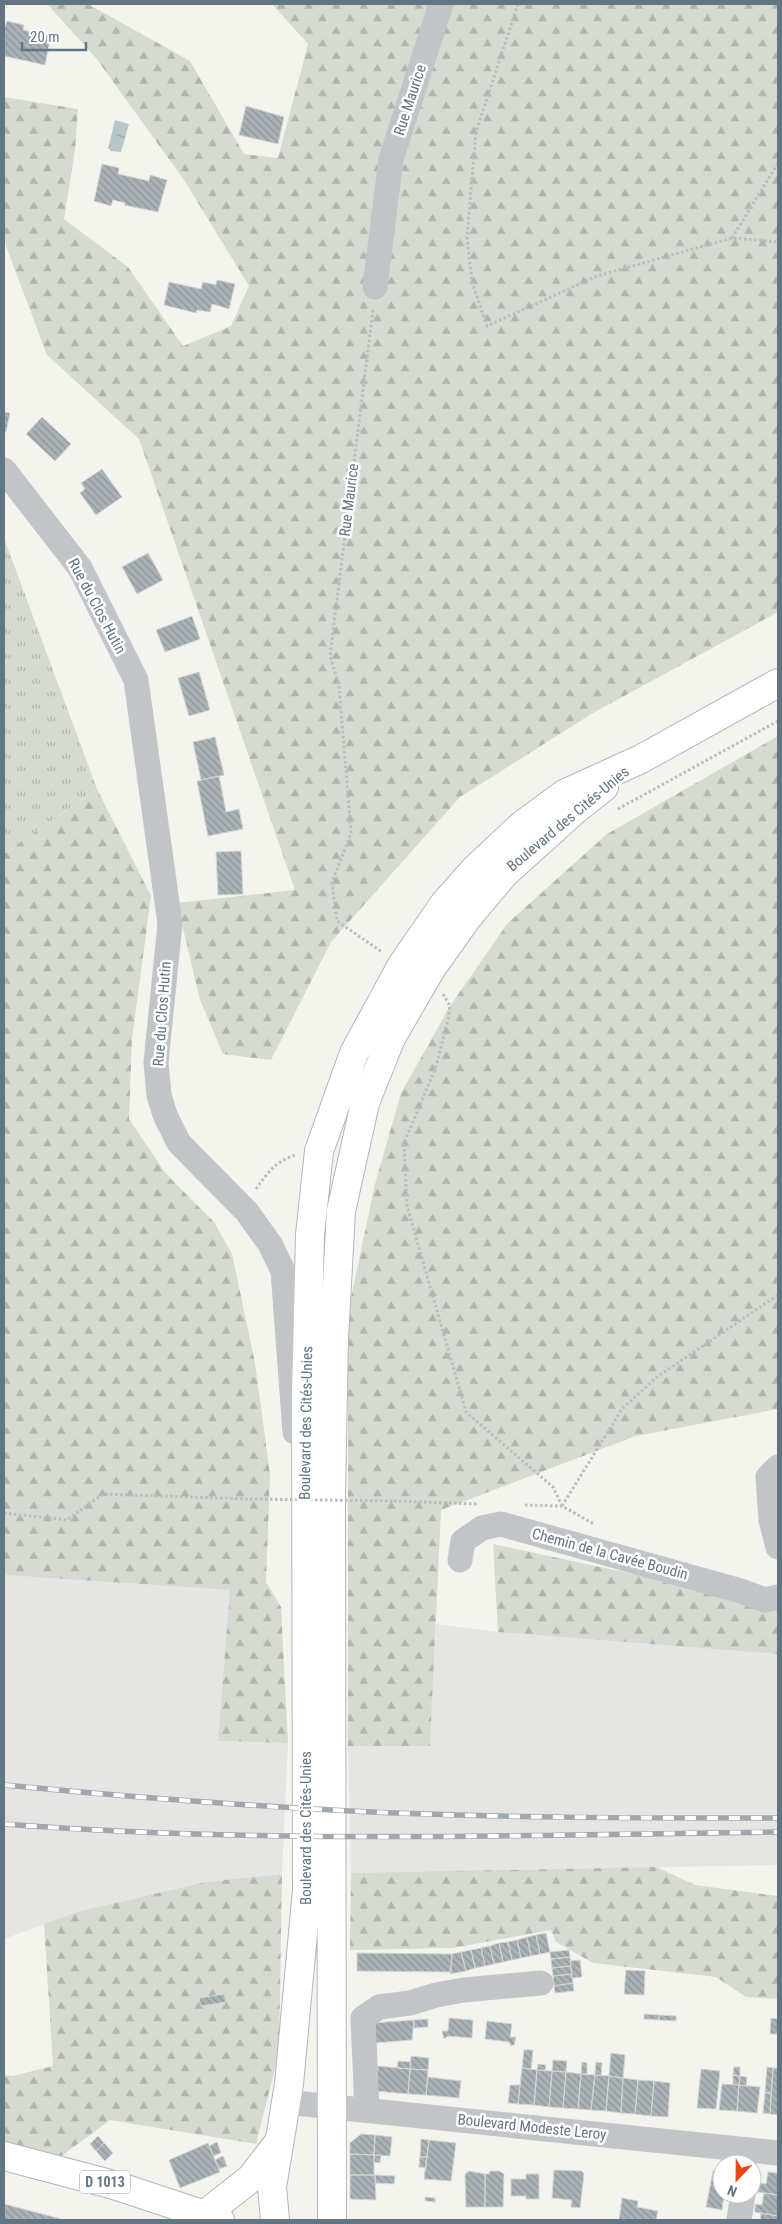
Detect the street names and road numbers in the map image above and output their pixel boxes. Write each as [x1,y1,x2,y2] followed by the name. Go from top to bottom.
[390,62,430,138] street label: Rue Maurice
[336,462,362,538] street label: Rue Maurice
[64,555,130,657] street label: Rue du Clos Hutin
[503,763,633,875] street label: Boulevard des Cités-Unies
[149,961,175,1067] street label: Rue du Clos Hutin
[296,1346,316,1500] street label: Boulevard des Cités-Unies
[530,1525,690,1583] street label: Chemin de la Cavée Boudin
[297,1751,315,1905] street label: Boulevard des Cités-Unies
[457,2110,607,2144] street label: Boulevard Modeste Leroy
[80,2170,130,2194] road number: D 1013

